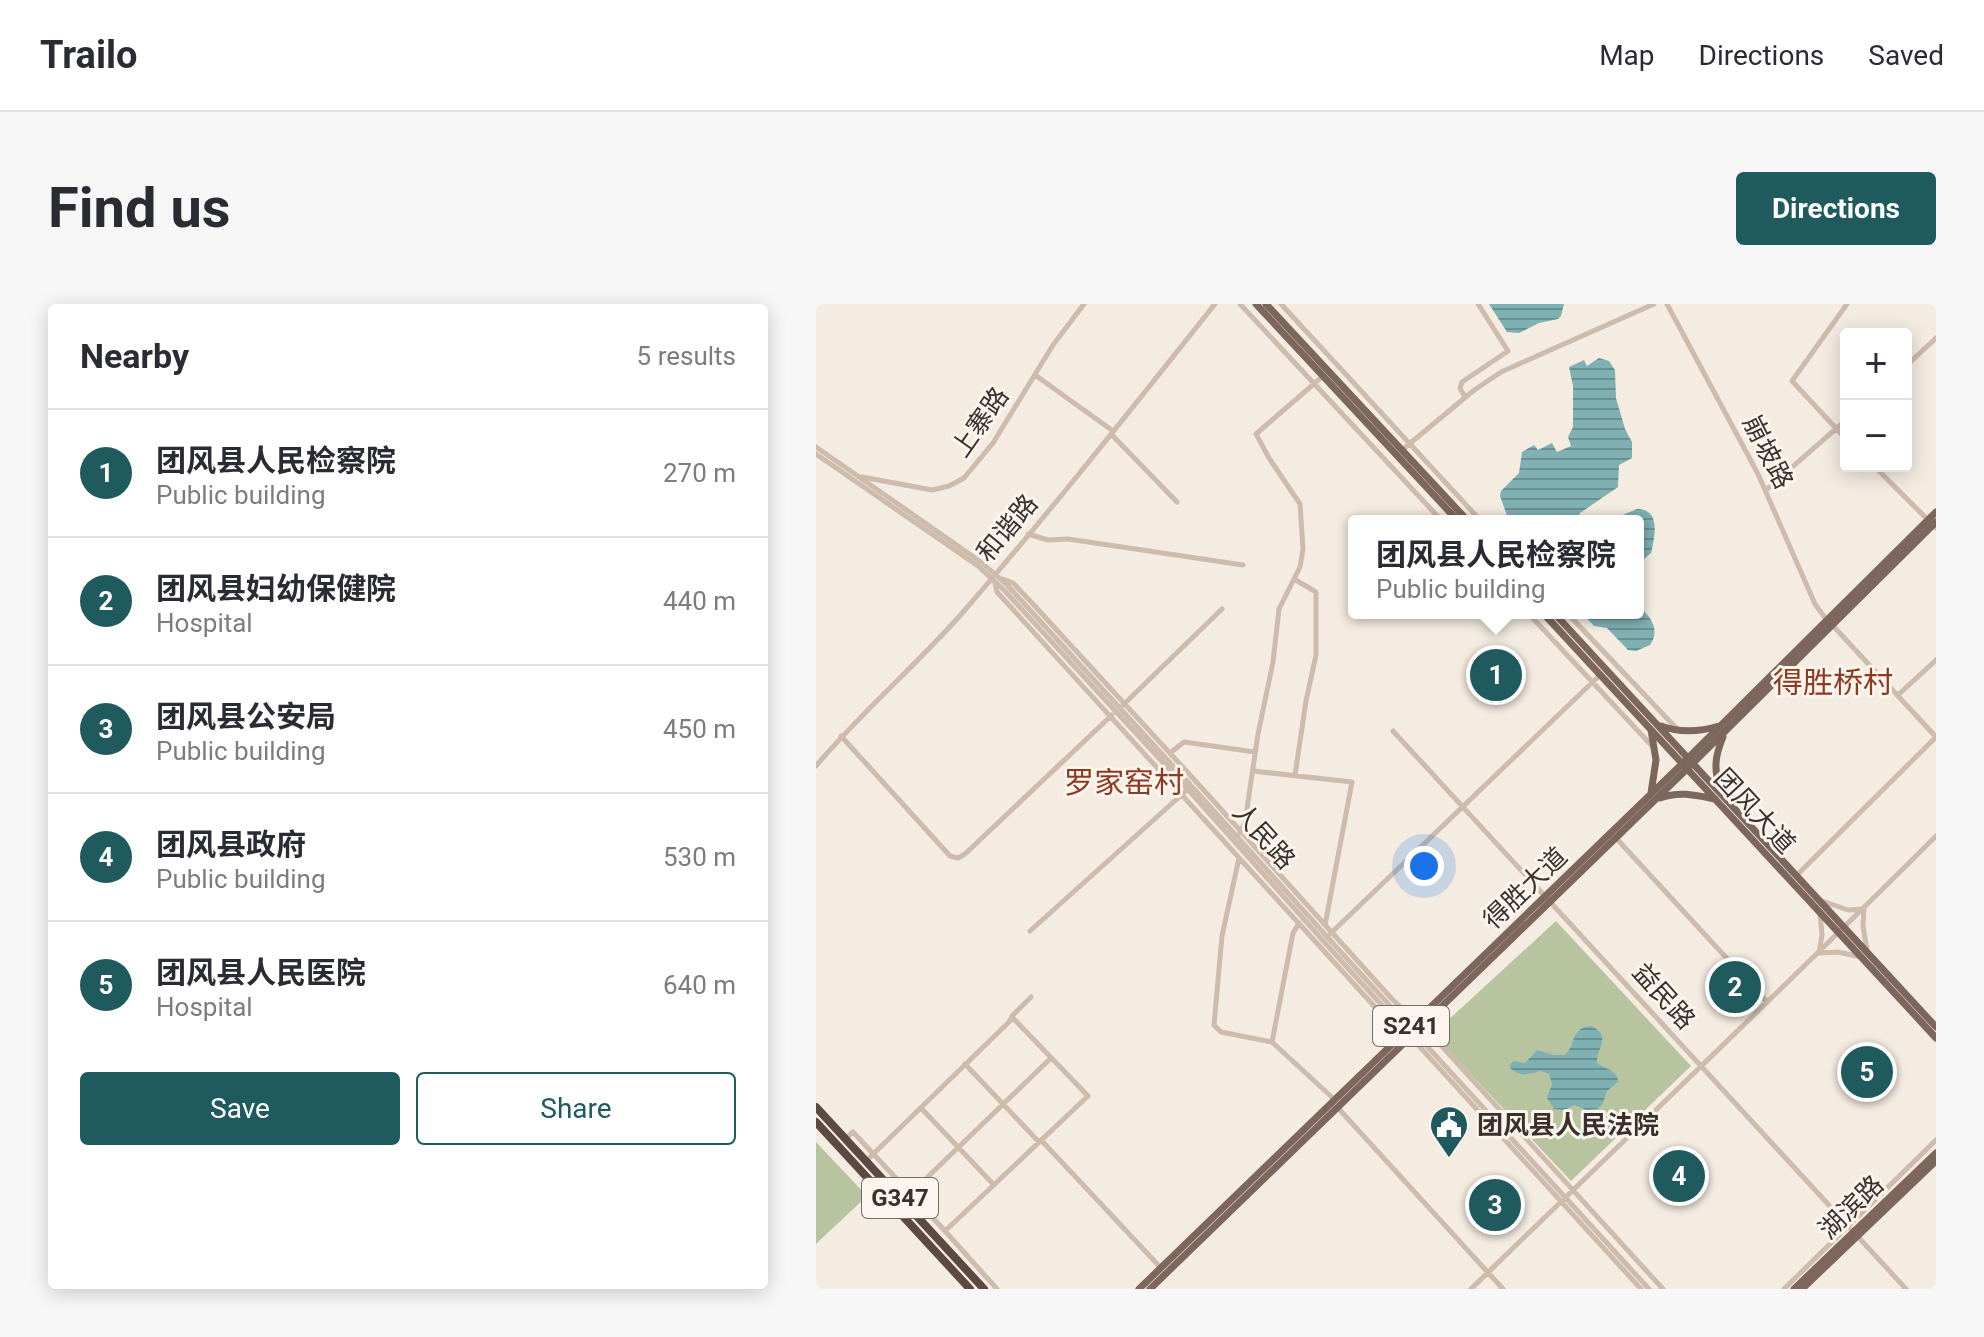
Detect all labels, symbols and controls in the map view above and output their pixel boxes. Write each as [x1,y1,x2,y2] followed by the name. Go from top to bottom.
[40,33,137,77] text: Trailo
[1599,39,1655,72] text: Map
[1699,39,1824,72] text: Directions
[1868,39,1944,72] text: Saved
[1736,172,1936,245] button: Directions
[48,175,231,241] text: Find us
[1840,328,1912,472] map controls
[1840,328,1912,400] button: +
[80,336,189,376] text: Nearby
[637,341,736,371] text: 5 results
[945,381,1015,463] street label: 上寨路
[1840,400,1912,472] button: −
[1737,410,1799,494] street label: 崩坡路
[156,443,396,478] text: 团风县人民检察院
[99,458,113,488] text: 1
[663,458,736,488] text: 270 m
[156,480,326,510] text: Public building
[970,488,1044,568] street label: 和谐路
[1348,515,1644,619] popup
[1376,537,1616,572] text: 团风县人民检察院
[156,571,396,606] text: 团风县妇幼保健院
[1376,574,1546,604] text: Public building
[99,586,113,616] text: 2
[663,586,736,616] text: 440 m
[156,608,253,638] text: Hospital
[1470,645,1522,705] pin: 1
[1773,665,1893,700] district label: 得胜桥村
[156,699,336,734] text: 团风县公安局
[99,714,113,744] text: 3
[663,714,736,744] text: 450 m
[156,736,326,766] text: Public building
[1709,763,1801,859] street label: 团风大道
[1064,765,1184,800] district label: 罗家窑村
[1227,797,1301,875] street label: 人民路
[156,827,306,862] text: 团风县政府
[1477,841,1573,935] street label: 得胜大道
[99,842,113,872] text: 4
[663,842,736,872] text: 530 m
[1404,846,1444,886] your location
[156,864,326,894] text: Public building
[156,955,366,990] text: 团风县人民医院
[1627,957,1701,1035] street label: 益民路
[1709,957,1761,1017] pin: 2
[99,970,113,1000] text: 5
[663,970,736,1000] text: 640 m
[156,992,253,1022] text: Hospital
[1373,1006,1449,1046] road number: S241
[1841,1042,1893,1102] pin: 5
[80,1072,400,1145] button: Save
[416,1072,736,1145] button: Share
[1428,1104,1470,1159] public building icon: 团风县人民法院
[1477,1110,1659,1140] place label: 团风县人民法院
[1653,1146,1705,1206] pin: 4
[1813,1169,1889,1245] street label: 湖滨路
[1469,1175,1521,1235] pin: 3
[862,1178,938,1218] road number: G347

